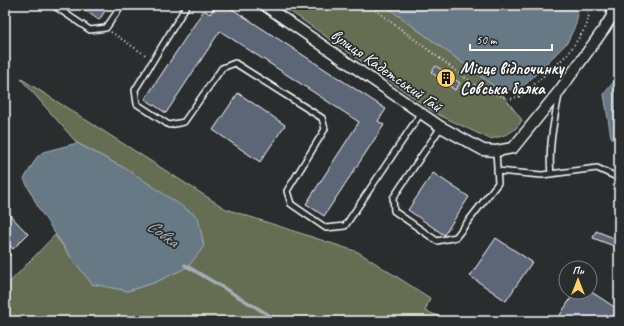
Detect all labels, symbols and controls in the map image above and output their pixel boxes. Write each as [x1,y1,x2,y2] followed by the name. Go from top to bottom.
[327,24,447,117] street label: вулиця Кадетський Гай
[470,26,552,52] scale bar
[476,32,498,48] text: 50 m
[460,58,566,99] place label: Місце відпочинку Совська балка
[435,67,457,89] building icon: Місце відпочинку Совська балка
[143,214,185,253] water label: Совка
[558,260,598,300] north arrow
[572,263,585,277] text: Пн

